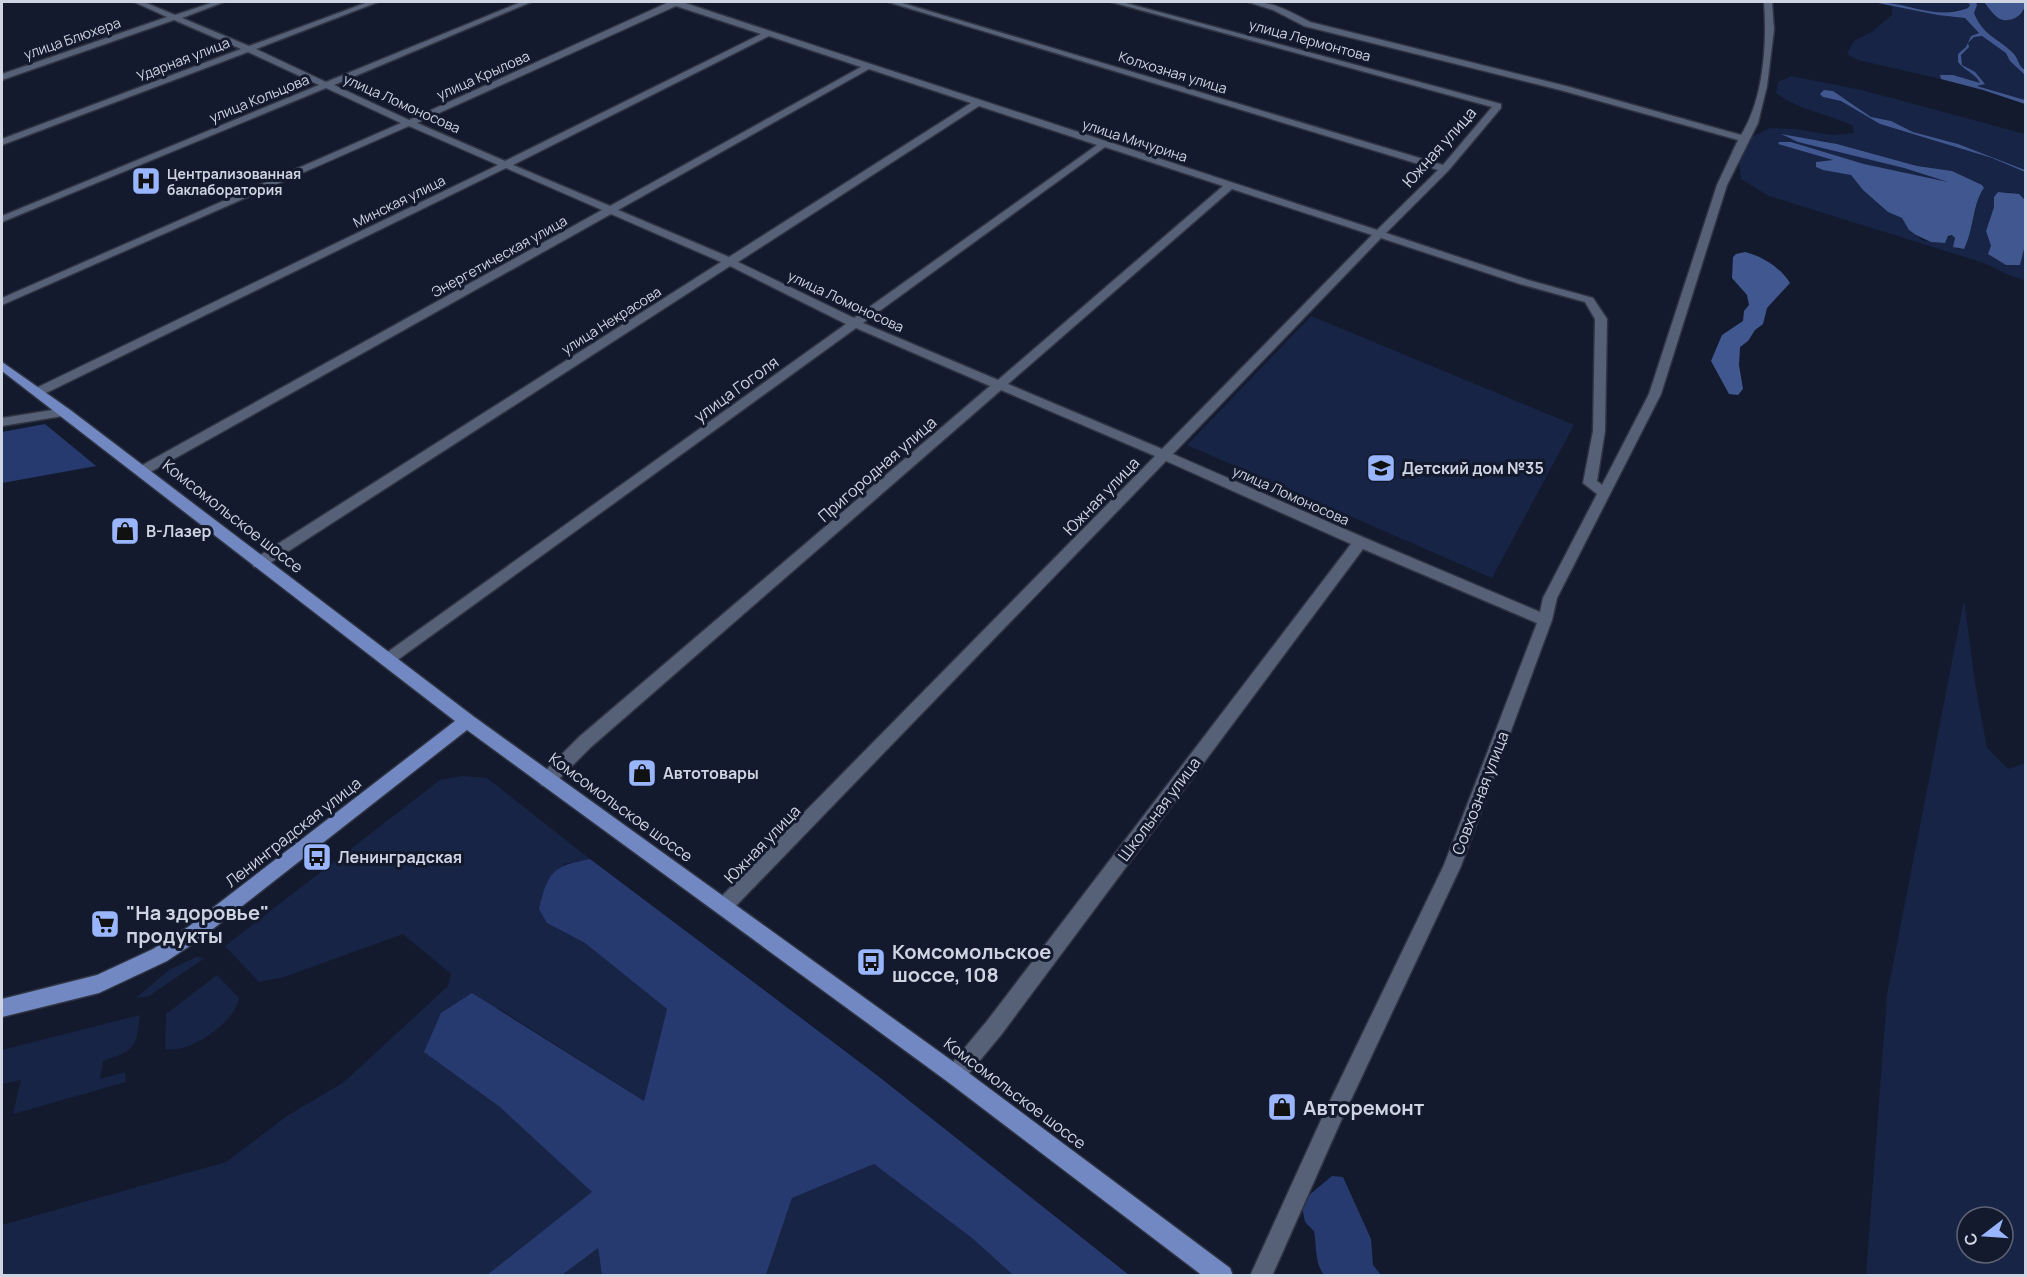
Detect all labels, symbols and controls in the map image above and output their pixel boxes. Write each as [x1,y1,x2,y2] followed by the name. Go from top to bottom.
[21,13,123,63] street label: улица Блюхера
[1247,15,1373,65] street label: улица Лермонтова
[134,33,232,85] street label: Ударная улица
[433,46,533,104] street label: улица Крылова
[1116,46,1230,98] street label: Колхозная улица
[206,69,312,127] street label: улица Кольцова
[341,69,463,137] street label: улица Ломоносова
[1397,102,1481,192] street label: Южная улица
[1080,114,1190,166] street label: улица Мичурина
[167,164,301,199] place label: Централизованная баклаборатория
[130,165,162,197] hospital icon: Централизованная баклаборатория
[350,170,448,232] street label: Минская улица
[428,211,570,301] street label: Энергетическая улица
[785,266,907,336] street label: улица Ломоносова
[558,282,664,358] street label: улица Некрасова
[689,351,783,427] street label: улица Гоголя
[813,411,941,527] street label: Пригородная улица
[1058,452,1144,540] street label: Южная улица
[1365,452,1397,484] school or university icon: Детский дом №35
[158,454,308,578] street label: Комсомольское шоссе
[1402,457,1544,479] place label: Детский дом №35
[1230,461,1352,529] street label: улица Ломоносова
[109,515,141,547] shop icon: В-Лазер
[146,520,212,542] place label: В-Лазер
[1446,728,1514,858] street label: Совхозная улица
[545,747,697,867] street label: Комсомольское шоссе
[1113,753,1205,865] street label: Школьная улица
[626,757,658,789] shop icon: Автотовары
[663,762,759,784] place label: Автотовары
[220,772,366,892] street label: Ленинградская улица
[719,800,805,888] street label: Южная улица
[301,841,333,873] bus stop icon: Ленинградская
[338,846,462,868] place label: Ленинградская
[126,899,269,949] place label: "На здоровье" продукты
[89,908,121,940] supermarket icon: "На здоровье" продукты
[892,938,1051,988] place label: Комсомольское шоссе, 108
[855,946,887,978] bus stop icon: Комсомольское шоссе, 108
[939,1032,1091,1154] street label: Комсомольское шоссе
[1266,1091,1298,1123] shop icon: Авторемонт
[1303,1094,1425,1121] place label: Авторемонт
[1955,1205,2015,1265] north arrow
[1958,1230,1983,1248] text: С

